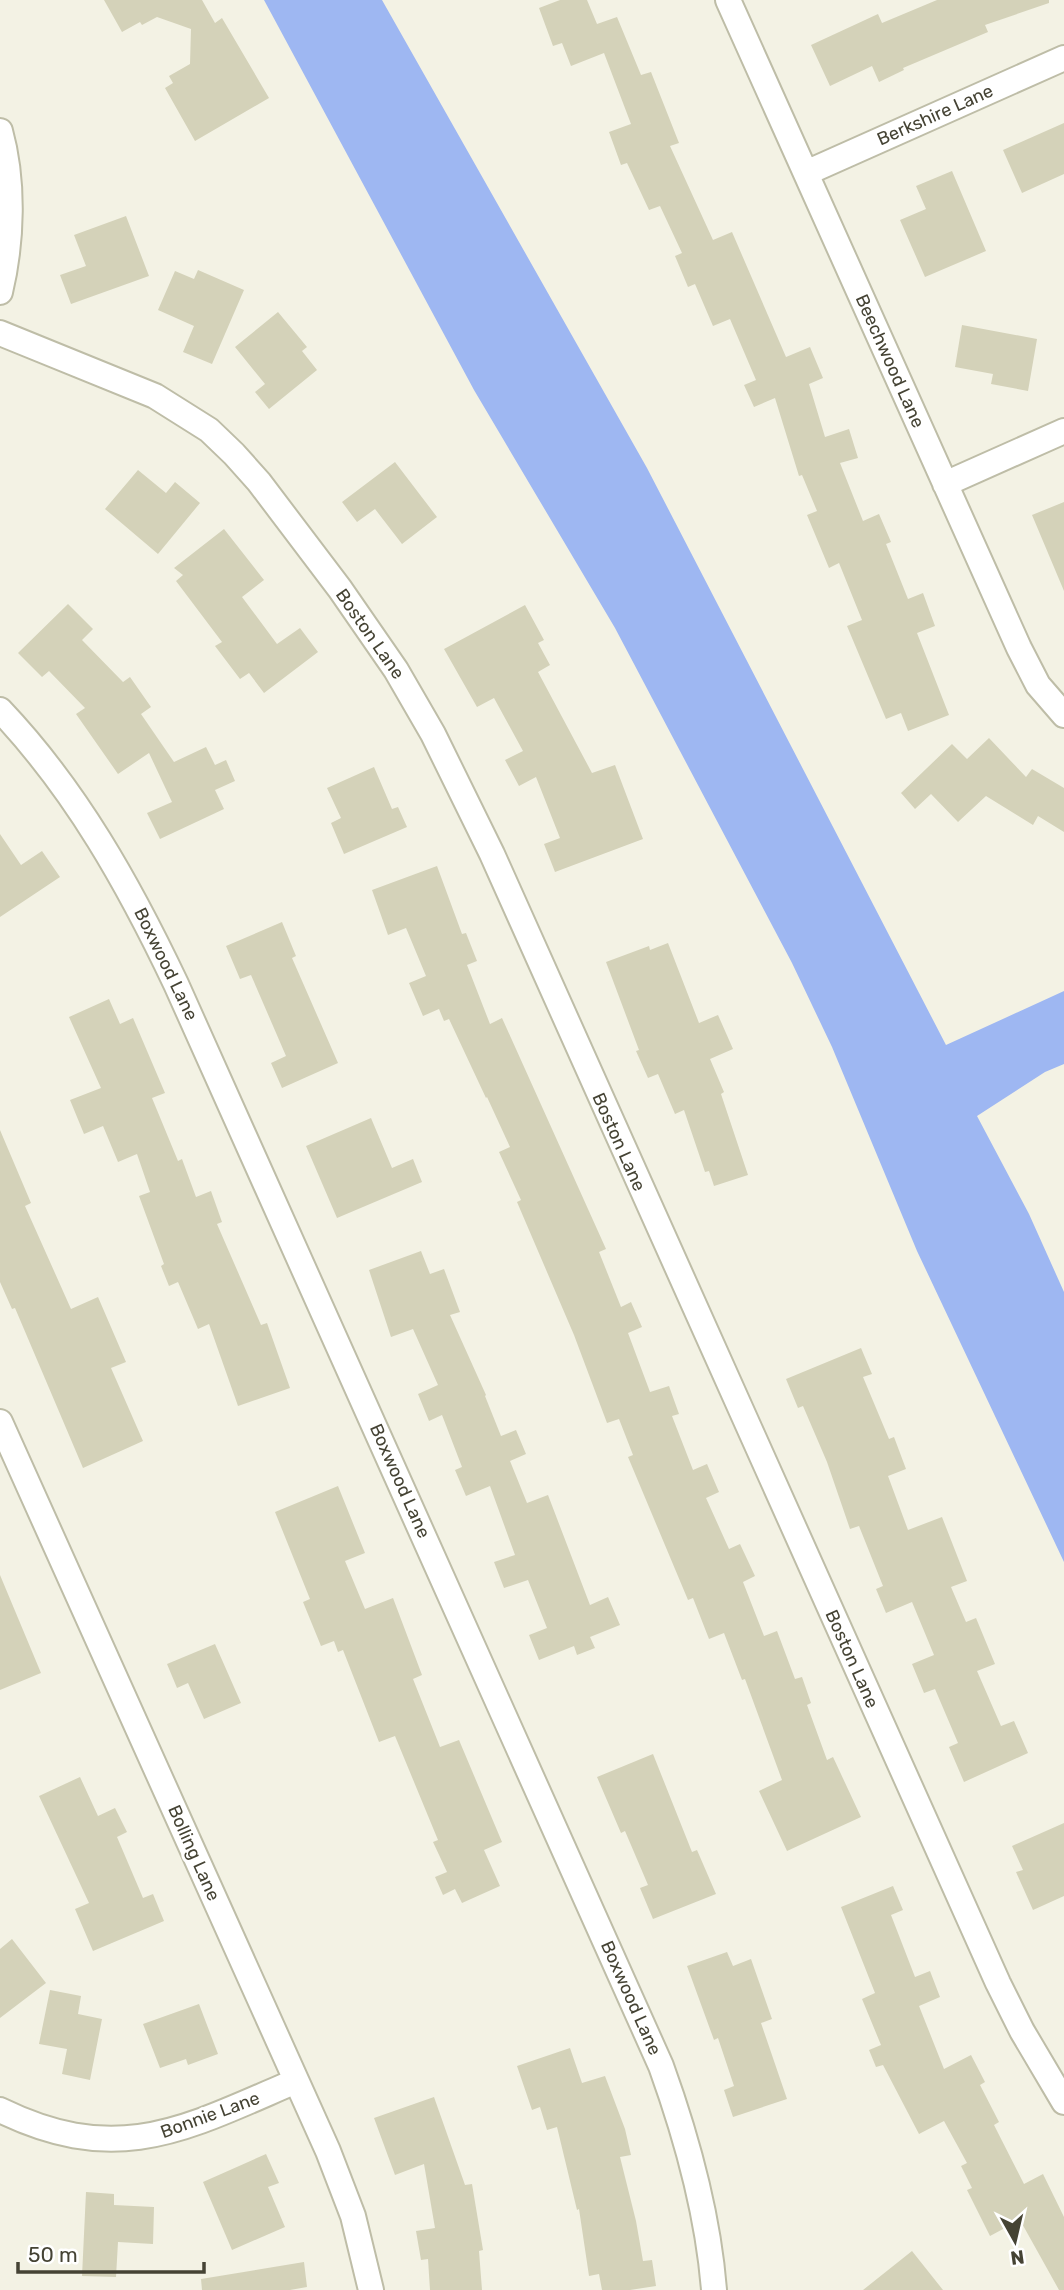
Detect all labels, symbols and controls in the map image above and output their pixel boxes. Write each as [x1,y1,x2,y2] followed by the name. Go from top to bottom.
[874,80,996,150] street label: Berkshire Lane
[851,291,929,431] street label: Beechwood Lane
[331,585,409,683] street label: Boston Lane
[129,904,203,1024] street label: Boxwood Lane
[588,1089,650,1195] street label: Boston Lane
[365,1420,435,1542] street label: Boxwood Lane
[821,1606,883,1712] street label: Boston Lane
[163,1802,225,1904] street label: Bolling Lane
[596,1937,666,2059] street label: Boxwood Lane
[157,2087,263,2143] street label: Bonnie Lane
[980,2206,1050,2276] north arrow
[18,2230,203,2274] scale bar
[28,2242,78,2267] text: 50 m
[1009,2245,1026,2270] text: N

